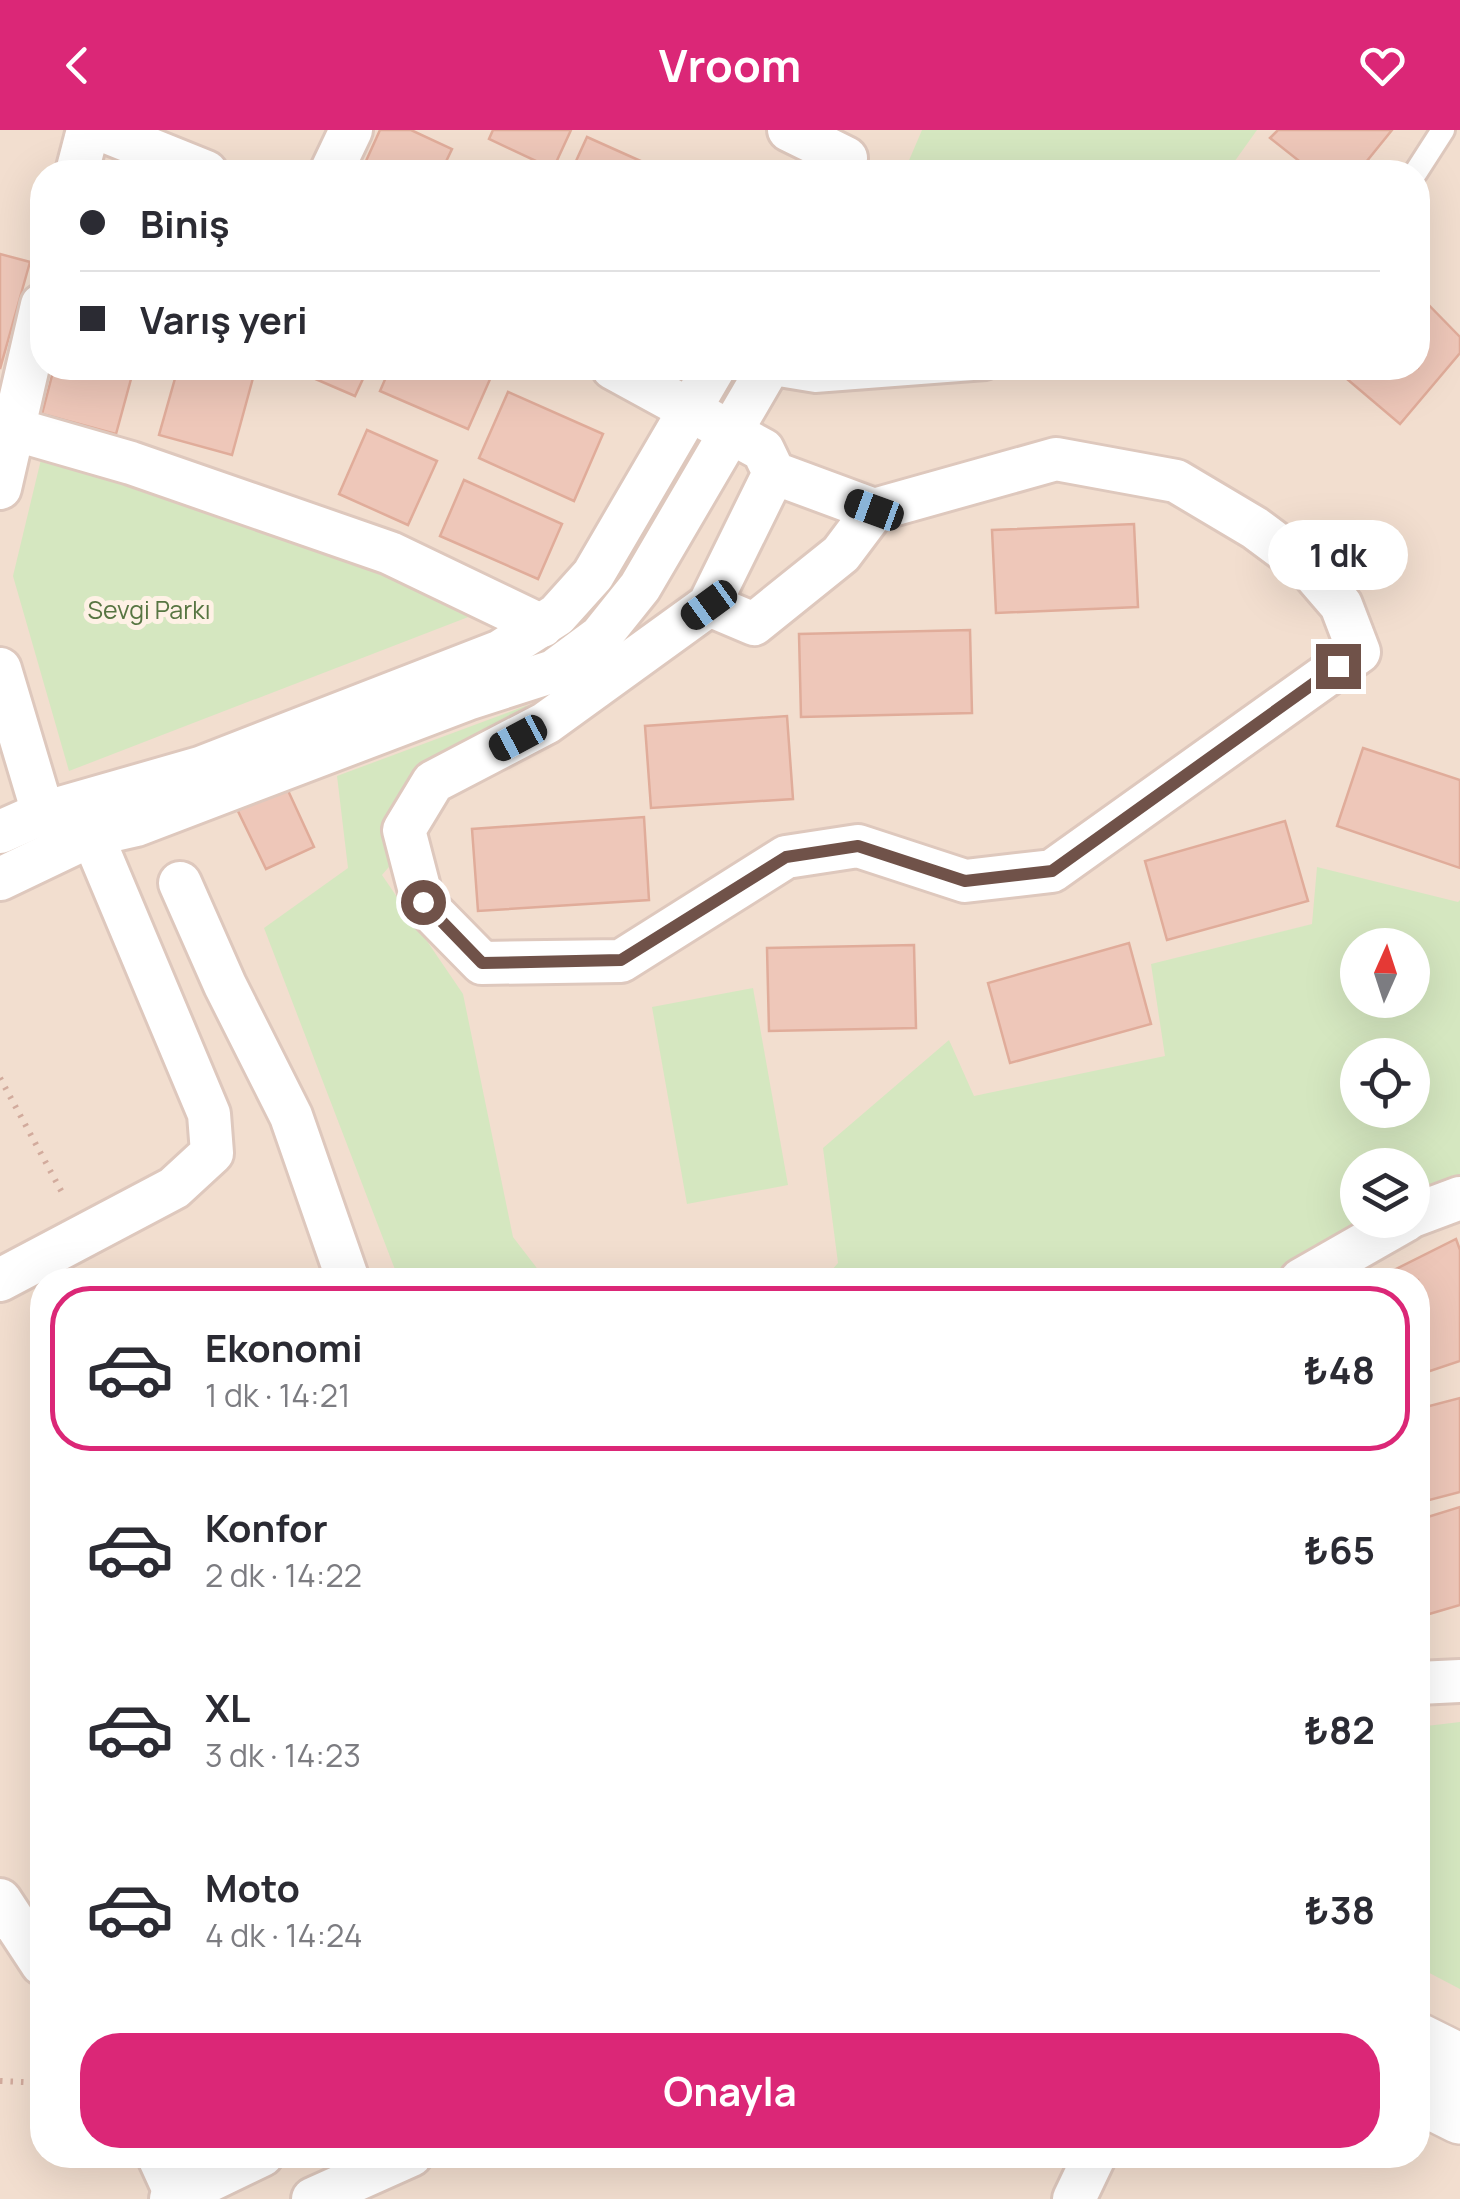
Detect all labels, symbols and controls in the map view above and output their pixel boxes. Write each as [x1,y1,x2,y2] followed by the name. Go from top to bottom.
[659,34,801,96] text: Vroom
[50,38,105,93] icon: back
[1355,38,1410,93] icon: heart
[140,197,230,249] text: Biniş
[140,293,308,345] text: Varış yeri
[841,486,907,534] car
[1268,521,1408,591] callout: 1 dk
[1309,533,1367,577] text: 1 dk
[676,575,742,635] car
[87,592,211,627] park label: Sevgi Parkı
[1316,644,1361,689] route end
[484,711,552,765] car
[401,880,446,925] route start
[1340,928,1430,1018] north arrow
[1340,928,1430,1238] map controls
[1340,1038,1430,1128] button: locate
[1340,1148,1430,1238] button: layers
[205,1321,363,1373] text: Ekonomi
[85,1324,175,1414] icon: car
[1304,1343,1375,1395] text: ₺48
[205,1373,350,1417] text: 1 dk · 14:21
[205,1501,328,1553] text: Konfor
[85,1504,175,1594] icon: car
[1304,1523,1375,1575] text: ₺65
[205,1553,362,1597] text: 2 dk · 14:22
[205,1681,250,1733] text: XL
[85,1684,175,1774] icon: car
[1304,1703,1375,1755] text: ₺82
[205,1733,361,1777] text: 3 dk · 14:23
[205,1861,300,1913] text: Moto
[85,1864,175,1954] icon: car
[1305,1883,1375,1935] text: ₺38
[205,1913,363,1957] text: 4 dk · 14:24
[80,2033,1380,2148] button: Onayla

